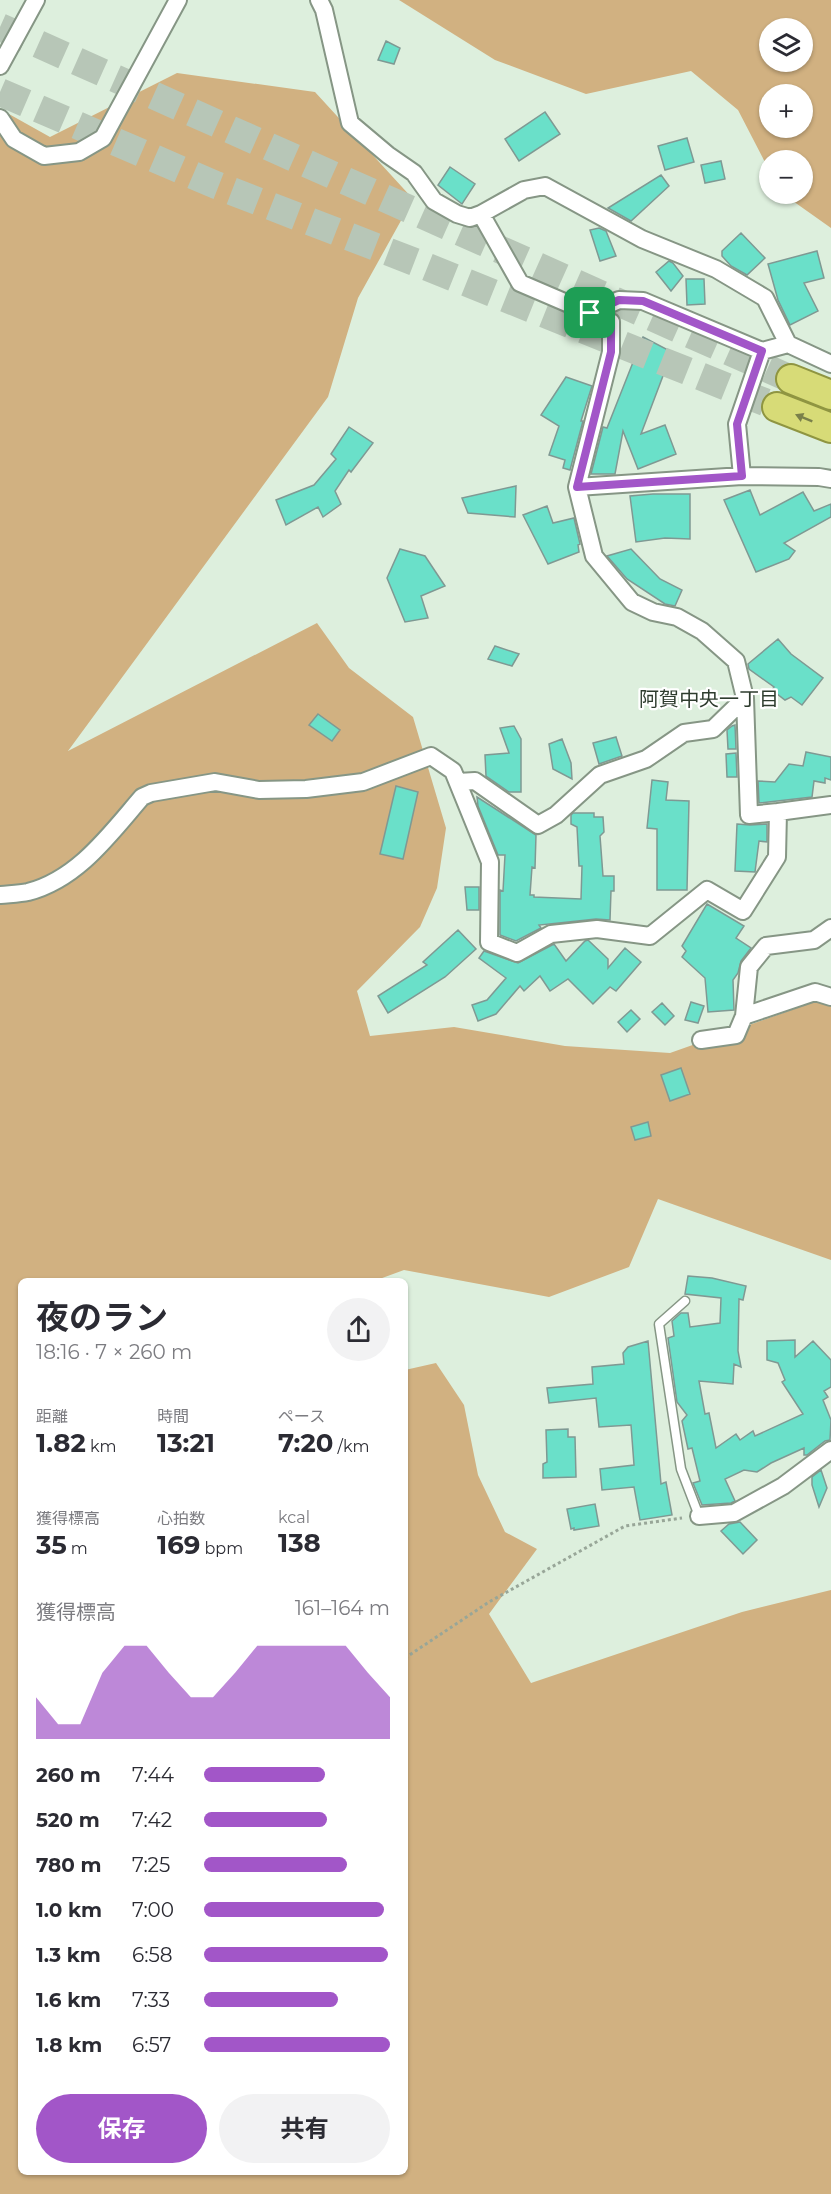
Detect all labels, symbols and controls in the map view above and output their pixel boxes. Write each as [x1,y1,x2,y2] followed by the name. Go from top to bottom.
[759,18,813,204] map controls
[759,18,813,72] button: layers
[759,84,813,138] button: +
[759,150,813,204] button: −
[564,287,615,338] pin
[573,296,606,329] icon: arrive
[795,413,813,422] one-way arrow
[639,687,779,711] district label: 阿賀中央一丁目
[36,1297,168,1337] text: 夜のラン
[327,1298,390,1361] button: share
[36,1340,192,1364] text: 18:16 · 7 × 260 m
[36,1407,68,1426] text: 距離
[157,1407,189,1426] text: 時間
[278,1407,325,1426] text: ペース
[36,1427,86,1459] text: 1.82
[157,1427,215,1459] text: 13:21
[278,1427,333,1459] text: 7:20
[86,1437,116,1456] text: km
[333,1437,369,1456] text: /km
[278,1508,310,1527] text: kcal
[36,1509,100,1528] text: 獲得標高
[157,1509,205,1528] text: 心拍数
[278,1527,321,1559] text: 138
[36,1529,67,1561] text: 35
[157,1529,200,1561] text: 169
[67,1539,88,1558] text: m
[200,1539,243,1558] text: bpm
[295,1596,390,1620] text: 161–164 m
[36,1600,116,1624] text: 獲得標高
[36,1763,101,1787] text: 260 m
[132,1763,174,1787] text: 7:44
[36,1808,100,1832] text: 520 m
[132,1808,172,1832] text: 7:42
[36,1853,101,1877] text: 780 m
[132,1853,170,1877] text: 7:25
[36,1898,102,1922] text: 1.0 km
[132,1898,174,1922] text: 7:00
[36,1943,101,1967] text: 1.3 km
[132,1943,173,1967] text: 6:58
[36,1988,101,2012] text: 1.6 km
[132,1988,170,2012] text: 7:33
[36,2033,102,2057] text: 1.8 km
[132,2033,171,2057] text: 6:57
[36,2094,207,2163] button: 保存
[219,2094,390,2163] button: 共有

